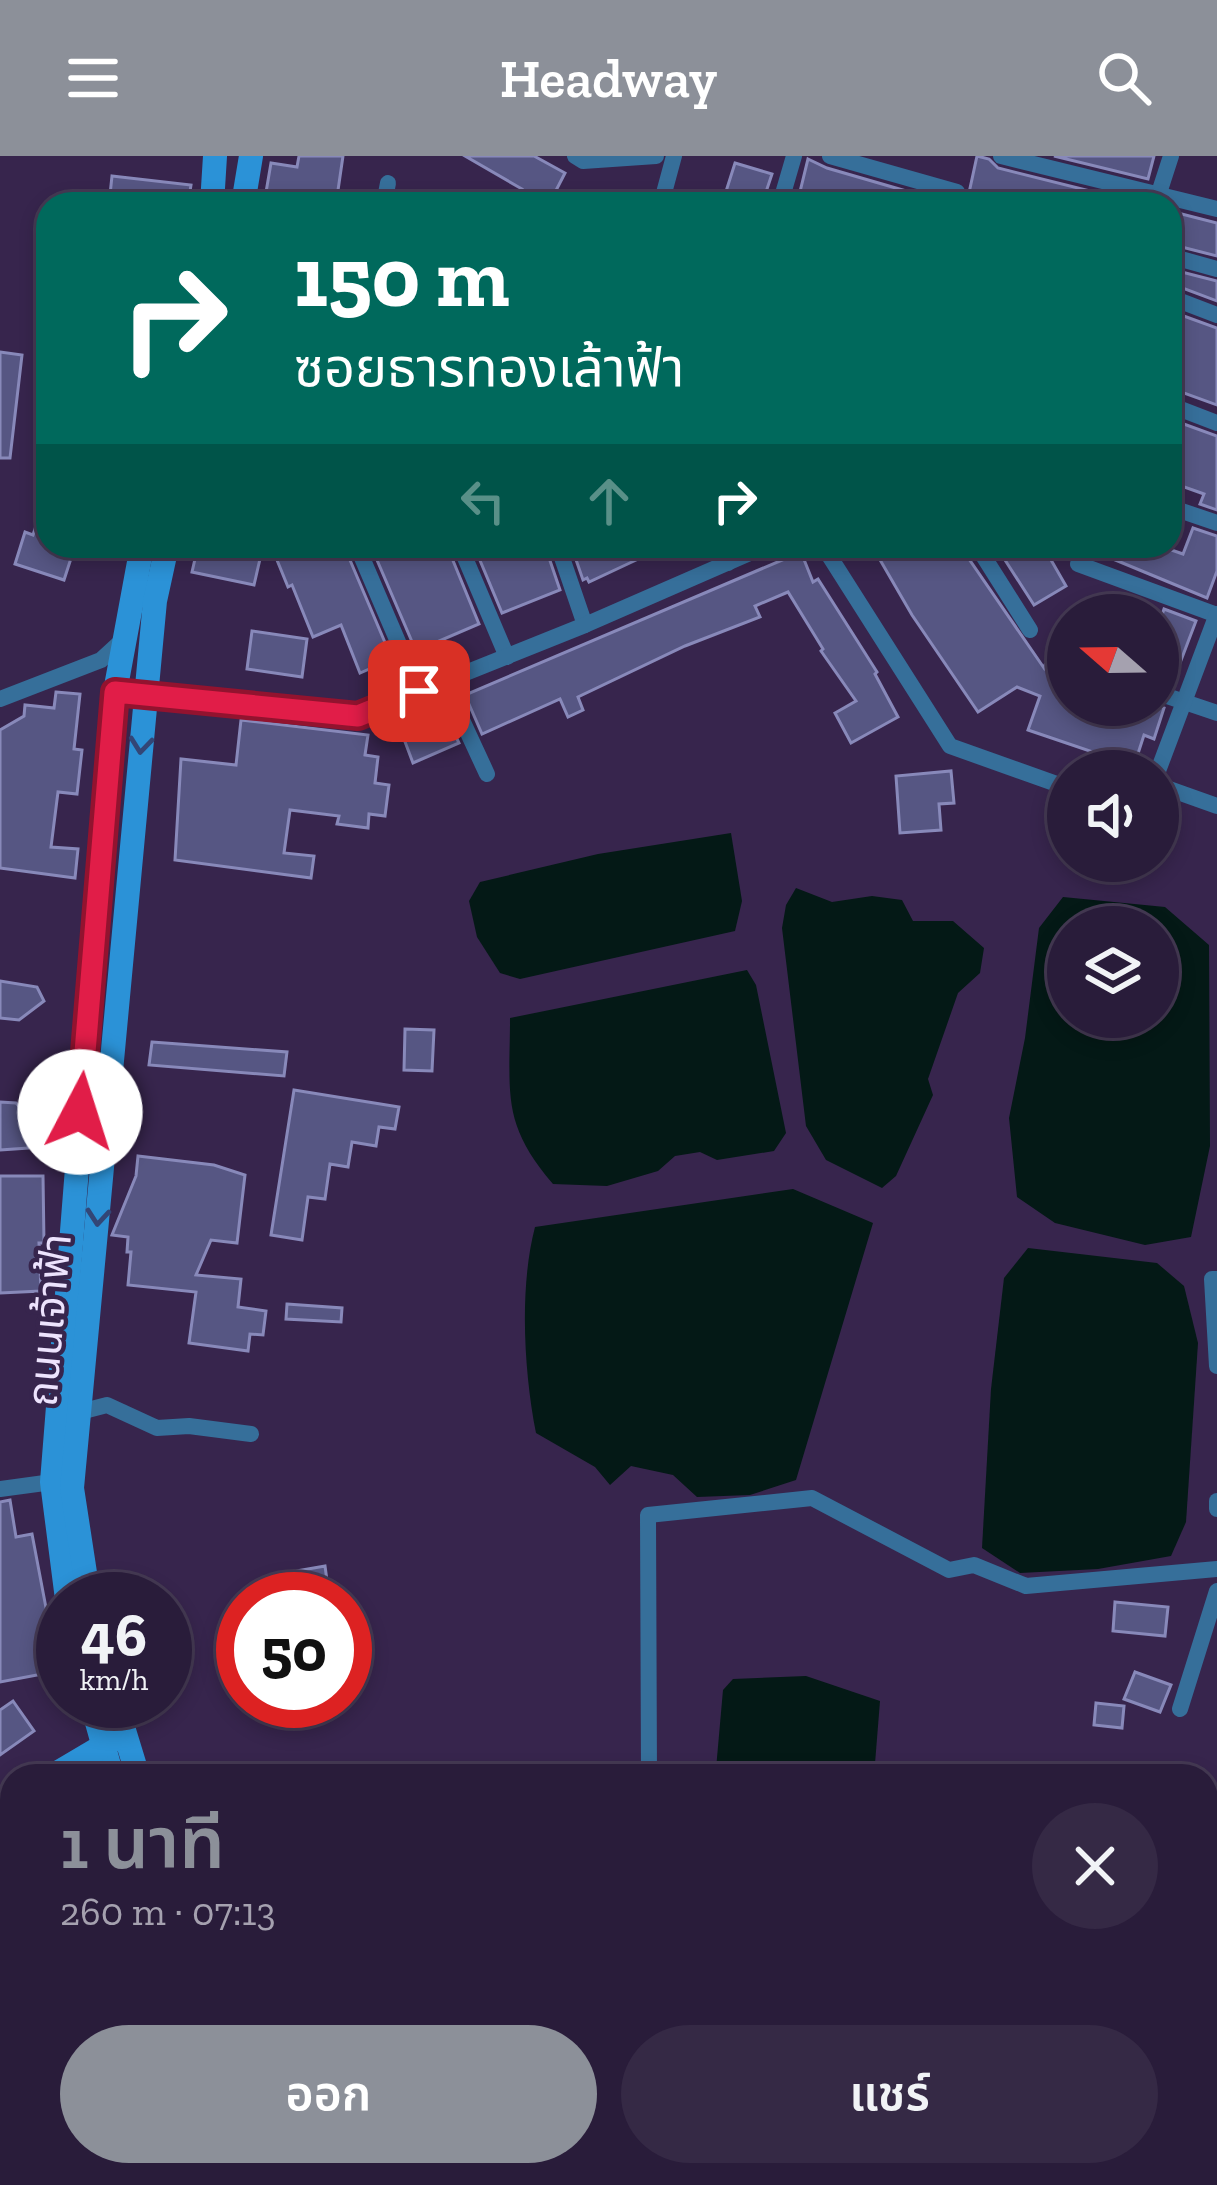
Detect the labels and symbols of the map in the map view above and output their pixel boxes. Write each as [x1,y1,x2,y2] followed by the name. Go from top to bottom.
[1047,594,1179,726] north arrow
[368,640,470,742] pin
[129,736,154,755] one-way arrow
[17,1049,143,1175] position arrow
[86,1208,111,1227] one-way arrow
[16,1232,82,1408] street label: ถนนเจ้าฟ้า
[216,1572,372,1728] speed limit sign: 50

